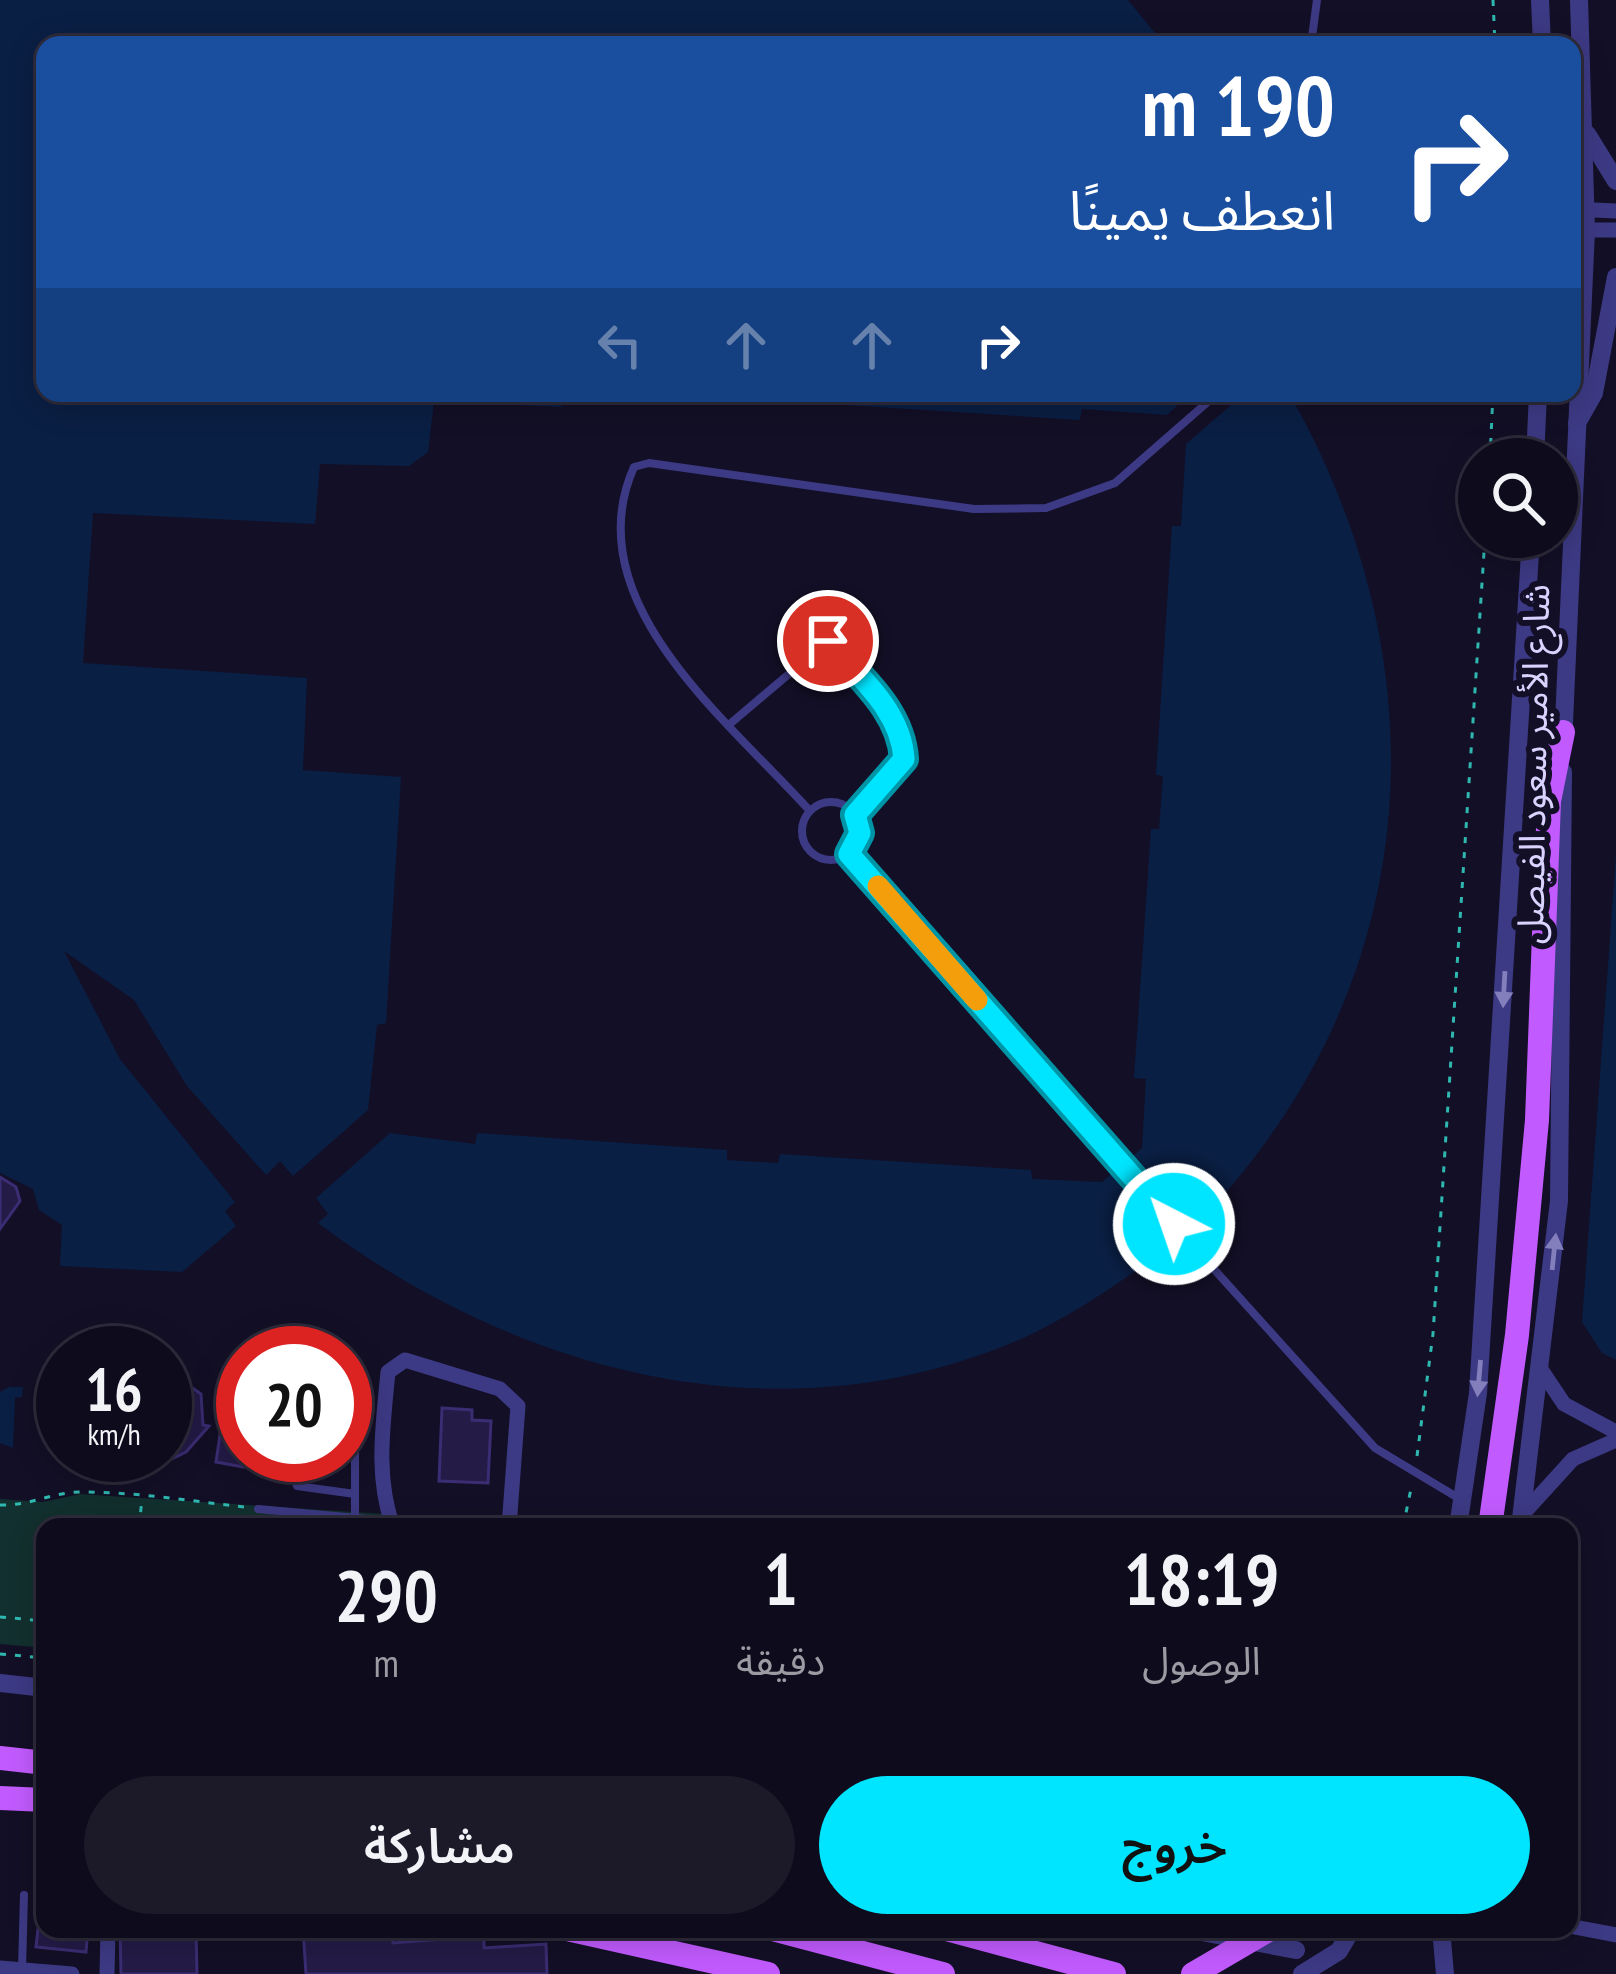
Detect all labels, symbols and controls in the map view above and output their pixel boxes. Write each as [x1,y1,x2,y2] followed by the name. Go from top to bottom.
[1142,50,1335,159] text: 190 m
[1377,84,1533,240] icon: right
[1069,175,1335,245] text: انعطف يمينًا
[587,312,653,378] icon: left
[713,312,779,378] icon: ahead
[839,312,905,378] icon: ahead
[965,312,1031,378] icon: right
[1458,438,1578,558] map controls
[1458,438,1578,558] button: search
[1506,584,1563,944] street label: شارع الأمير سعود الفيصل
[777,590,879,692] pin
[795,608,861,674] icon: arrive
[1495,971,1514,1008] one-way arrow
[1111,1161,1237,1287] position arrow
[1545,1233,1564,1270] one-way arrow
[216,1326,372,1482] speed limit sign: 20
[85,1350,143,1428] text: 16
[1469,1360,1488,1397] one-way arrow
[87,1414,141,1453] text: km/h
[764,1532,798,1625] text: 1
[1124,1532,1279,1625] text: 18:19
[335,1548,438,1641] text: 290
[736,1635,825,1686] text: دقيقة
[1142,1635,1261,1686] text: الوصول
[373,1637,399,1688] text: m
[84,1776,795,1914] button: مشاركة
[819,1776,1530,1914] button: خروج

